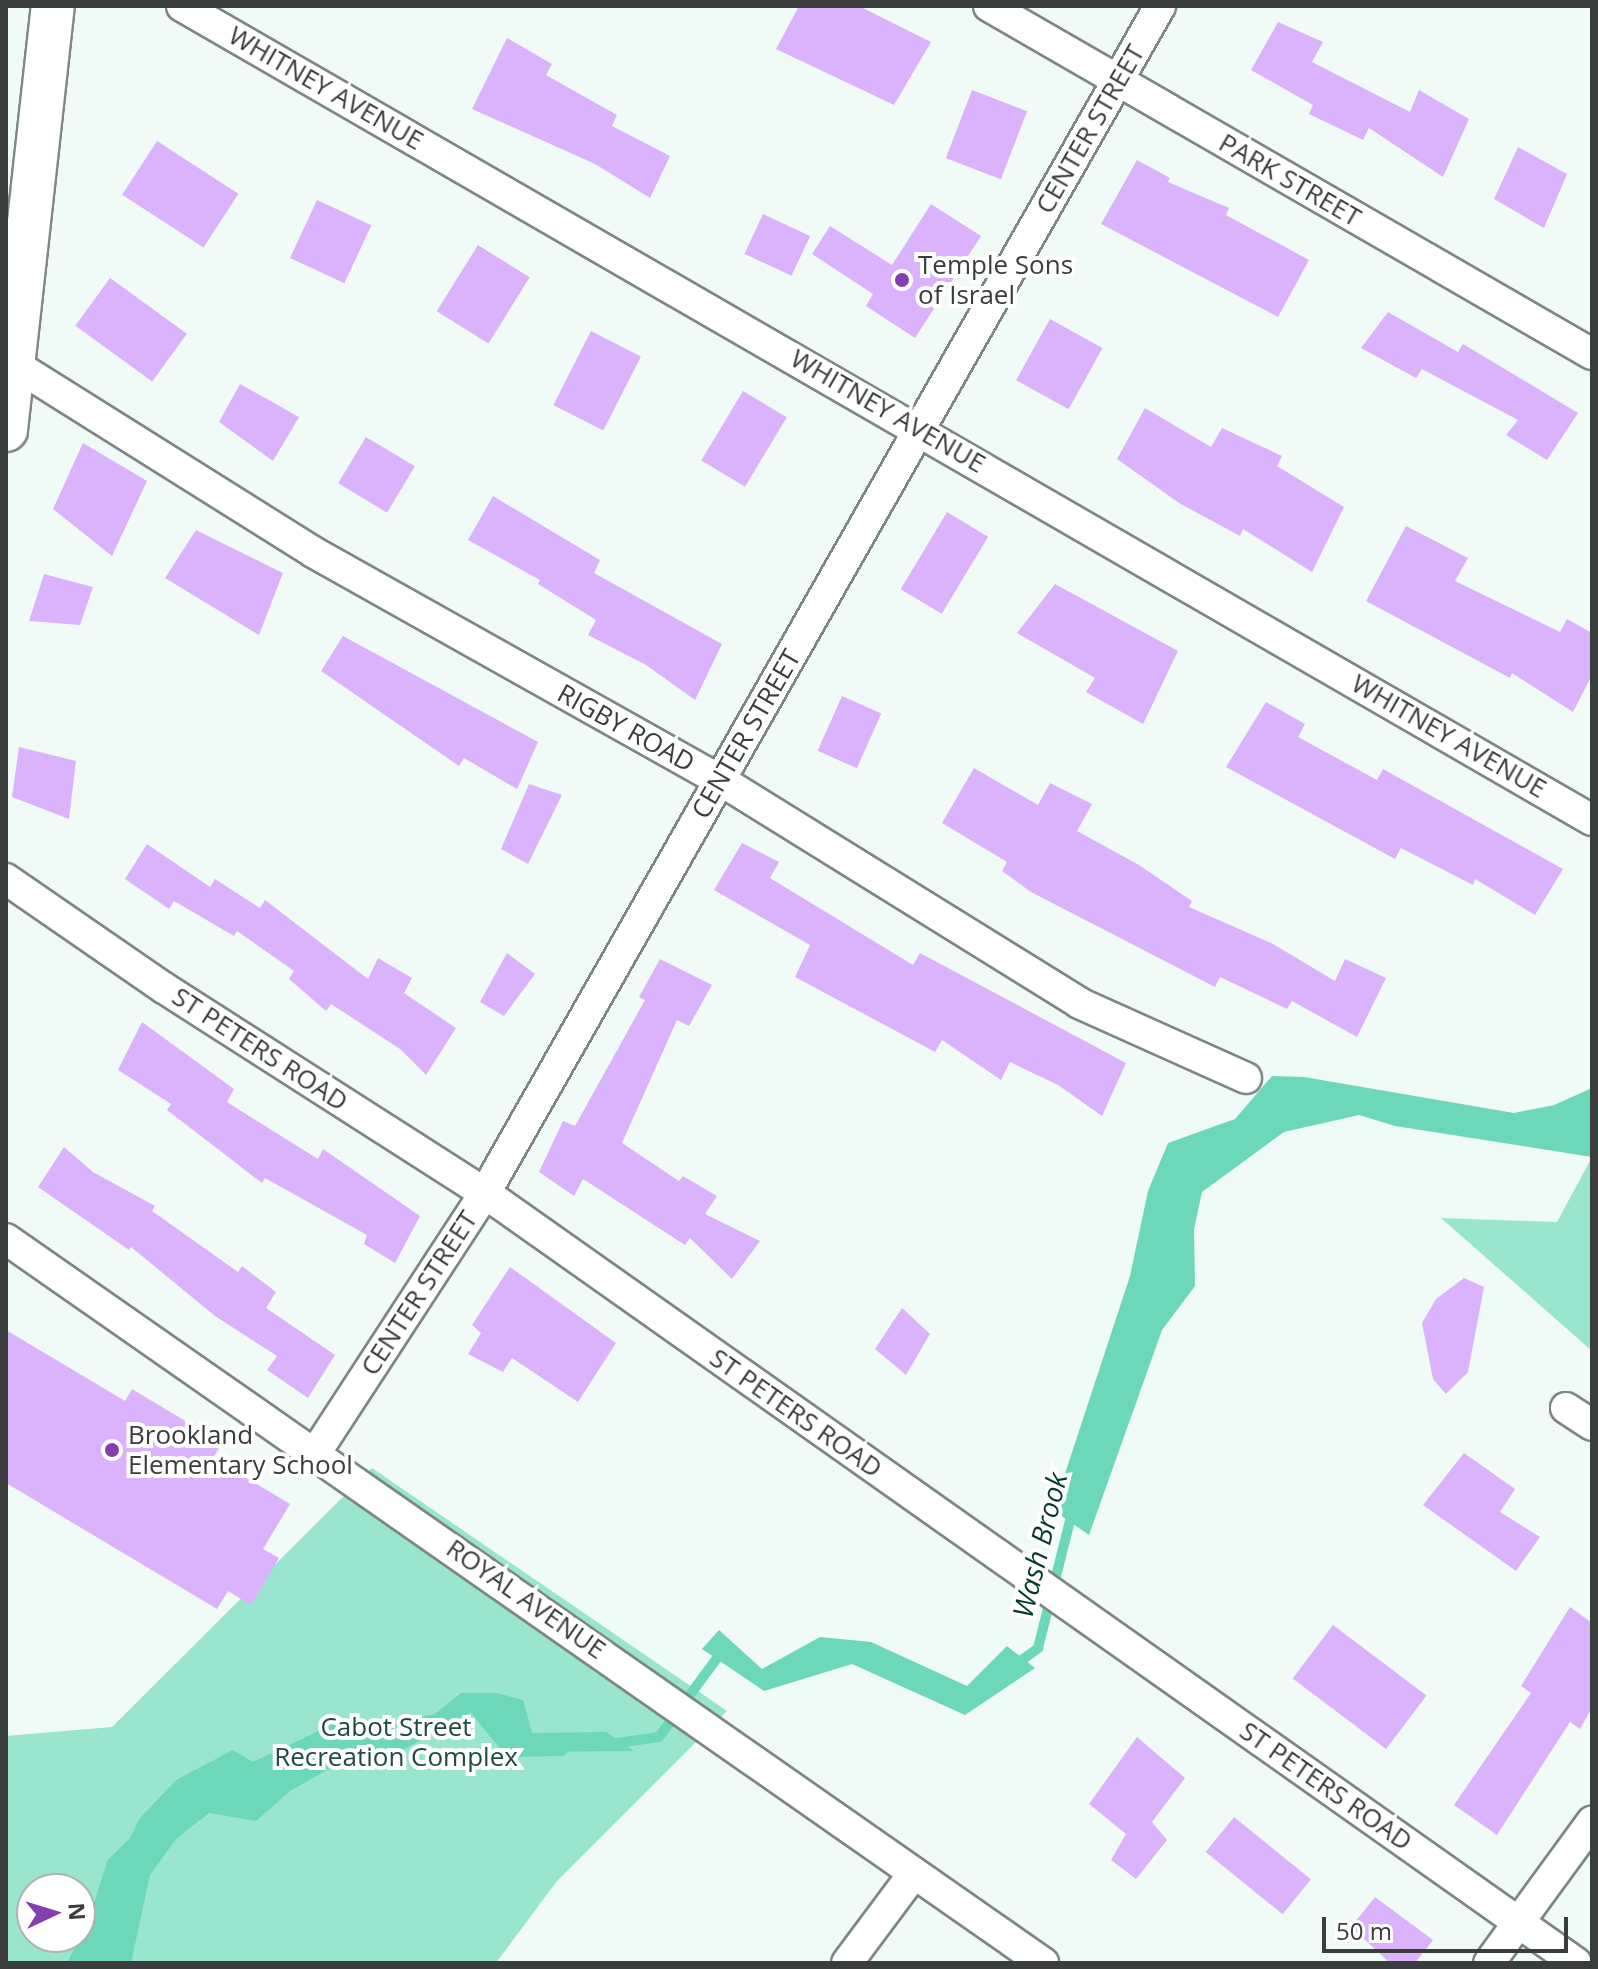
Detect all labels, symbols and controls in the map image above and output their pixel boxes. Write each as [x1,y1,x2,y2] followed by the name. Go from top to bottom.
[223,20,429,156] street label: WHITNEY AVENUE
[1029,39,1151,219] street label: CENTER STREET
[1214,127,1366,233] street label: PARK STREET
[918,249,1073,310] place label: Temple Sons of Israel
[893,271,911,289] marker: Temple Sons of Israel
[785,343,991,479] street label: WHITNEY AVENUE
[685,644,807,824] street label: CENTER STREET
[1346,668,1552,804] street label: WHITNEY AVENUE
[552,678,700,778] street label: RIGBY ROAD
[166,981,354,1117] street label: ST PETERS ROAD
[354,1205,484,1381] street label: CENTER STREET
[704,1342,888,1484] street label: ST PETERS ROAD
[128,1419,353,1480] place label: Brookland Elementary School
[103,1441,121,1459] marker: Brookland Elementary School
[1005,1469,1073,1621] water label: Wash Brook
[440,1533,612,1665] street label: ROYAL AVENUE
[274,1711,518,1772] park label: Cabot Street Recreation Complex
[1234,1715,1418,1857] street label: ST PETERS ROAD
[16,1873,96,1953] north arrow
[62,1901,94,1921] text: N
[1326,1901,1572,1951] scale bar
[1336,1914,1392,1947] text: 50 m

